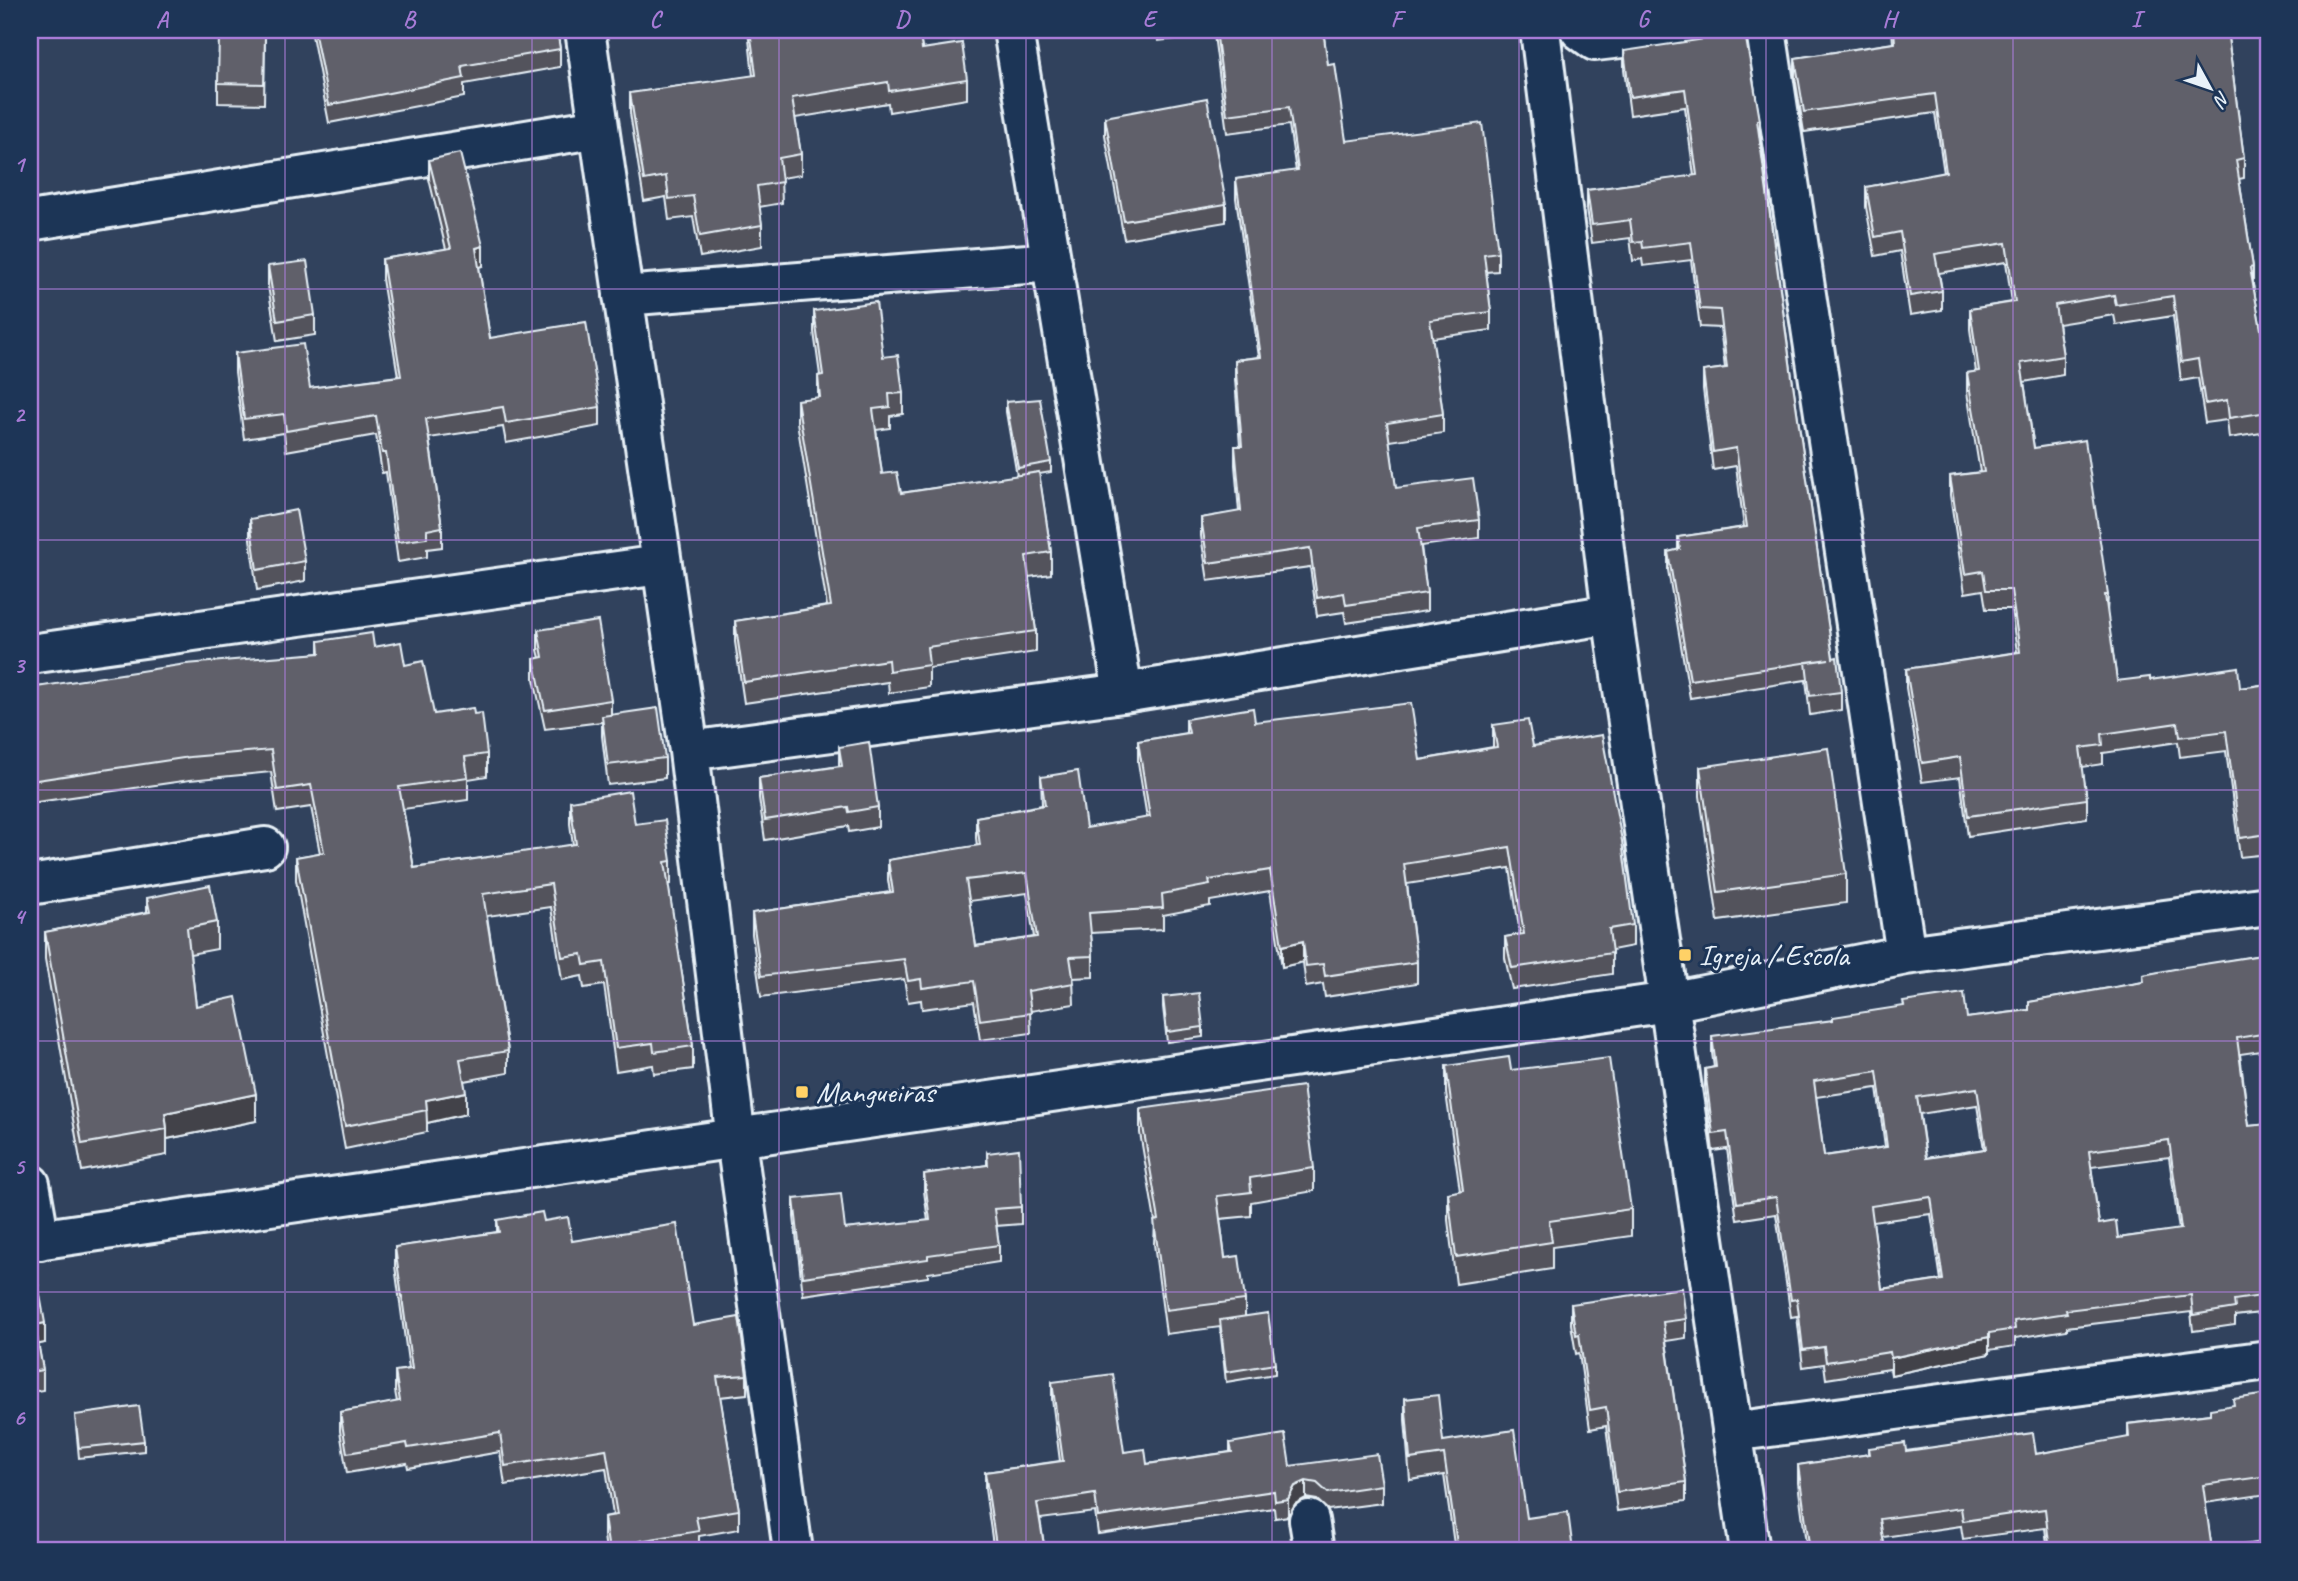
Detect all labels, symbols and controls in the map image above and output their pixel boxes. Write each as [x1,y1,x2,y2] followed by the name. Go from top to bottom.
[156,5,170,34] text: A
[403,5,417,34] text: B
[650,5,664,34] text: C
[895,5,911,34] text: D
[1143,5,1159,34] text: E
[1391,5,1407,34] text: F
[1637,5,1652,34] text: G
[1882,5,1900,34] text: H
[2131,5,2146,34] text: I
[2176,52,2246,122] north arrow
[2207,86,2235,113] text: N
[14,150,27,179] text: 1
[14,400,27,429] text: 2
[14,651,27,680] text: 3
[14,902,27,931] text: 4
[1699,936,1851,974] place label: Igreja / Escola
[1677,947,1693,963] marker: Igreja / Escola
[816,1073,937,1111] place label: Mangueiras
[794,1084,810,1100] marker: Mangueiras
[14,1152,26,1181] text: 5
[14,1403,27,1432] text: 6

